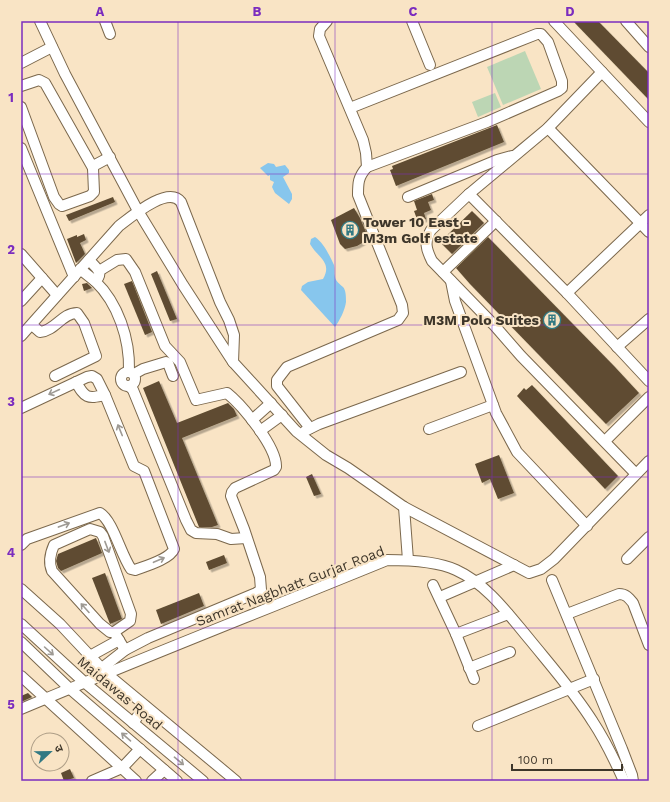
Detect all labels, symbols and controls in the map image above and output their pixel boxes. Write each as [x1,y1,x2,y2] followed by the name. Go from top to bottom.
[96,4,105,19] text: A
[253,4,262,19] text: B
[409,4,418,19] text: C
[565,4,575,19] text: D
[8,90,14,105] text: 1
[363,214,478,246] place label: Tower 10 East - M3m Golf estate
[340,220,360,240] building icon: Tower 10 East - M3m Golf estate
[7,242,15,257] text: 2
[542,310,562,330] building icon: M3M Polo Suites
[423,312,540,328] place label: M3M Polo Suites
[48,389,60,397] one-way arrow
[7,394,15,409] text: 3
[115,424,123,436] one-way arrow
[57,521,69,529] one-way arrow
[104,541,112,553] one-way arrow
[193,543,387,629] street label: Samrat Nagbhatt Gurjar Road
[7,545,16,560] text: 4
[152,556,164,563] one-way arrow
[81,603,90,613] one-way arrow
[44,646,54,656] one-way arrow
[74,653,166,733] street label: Maidawas Road
[7,697,15,712] text: 5
[30,732,70,772] north arrow
[121,733,132,742] one-way arrow
[52,743,66,754] text: उ
[512,746,622,772] scale bar
[518,753,553,767] text: 100 m
[174,756,184,765] one-way arrow

